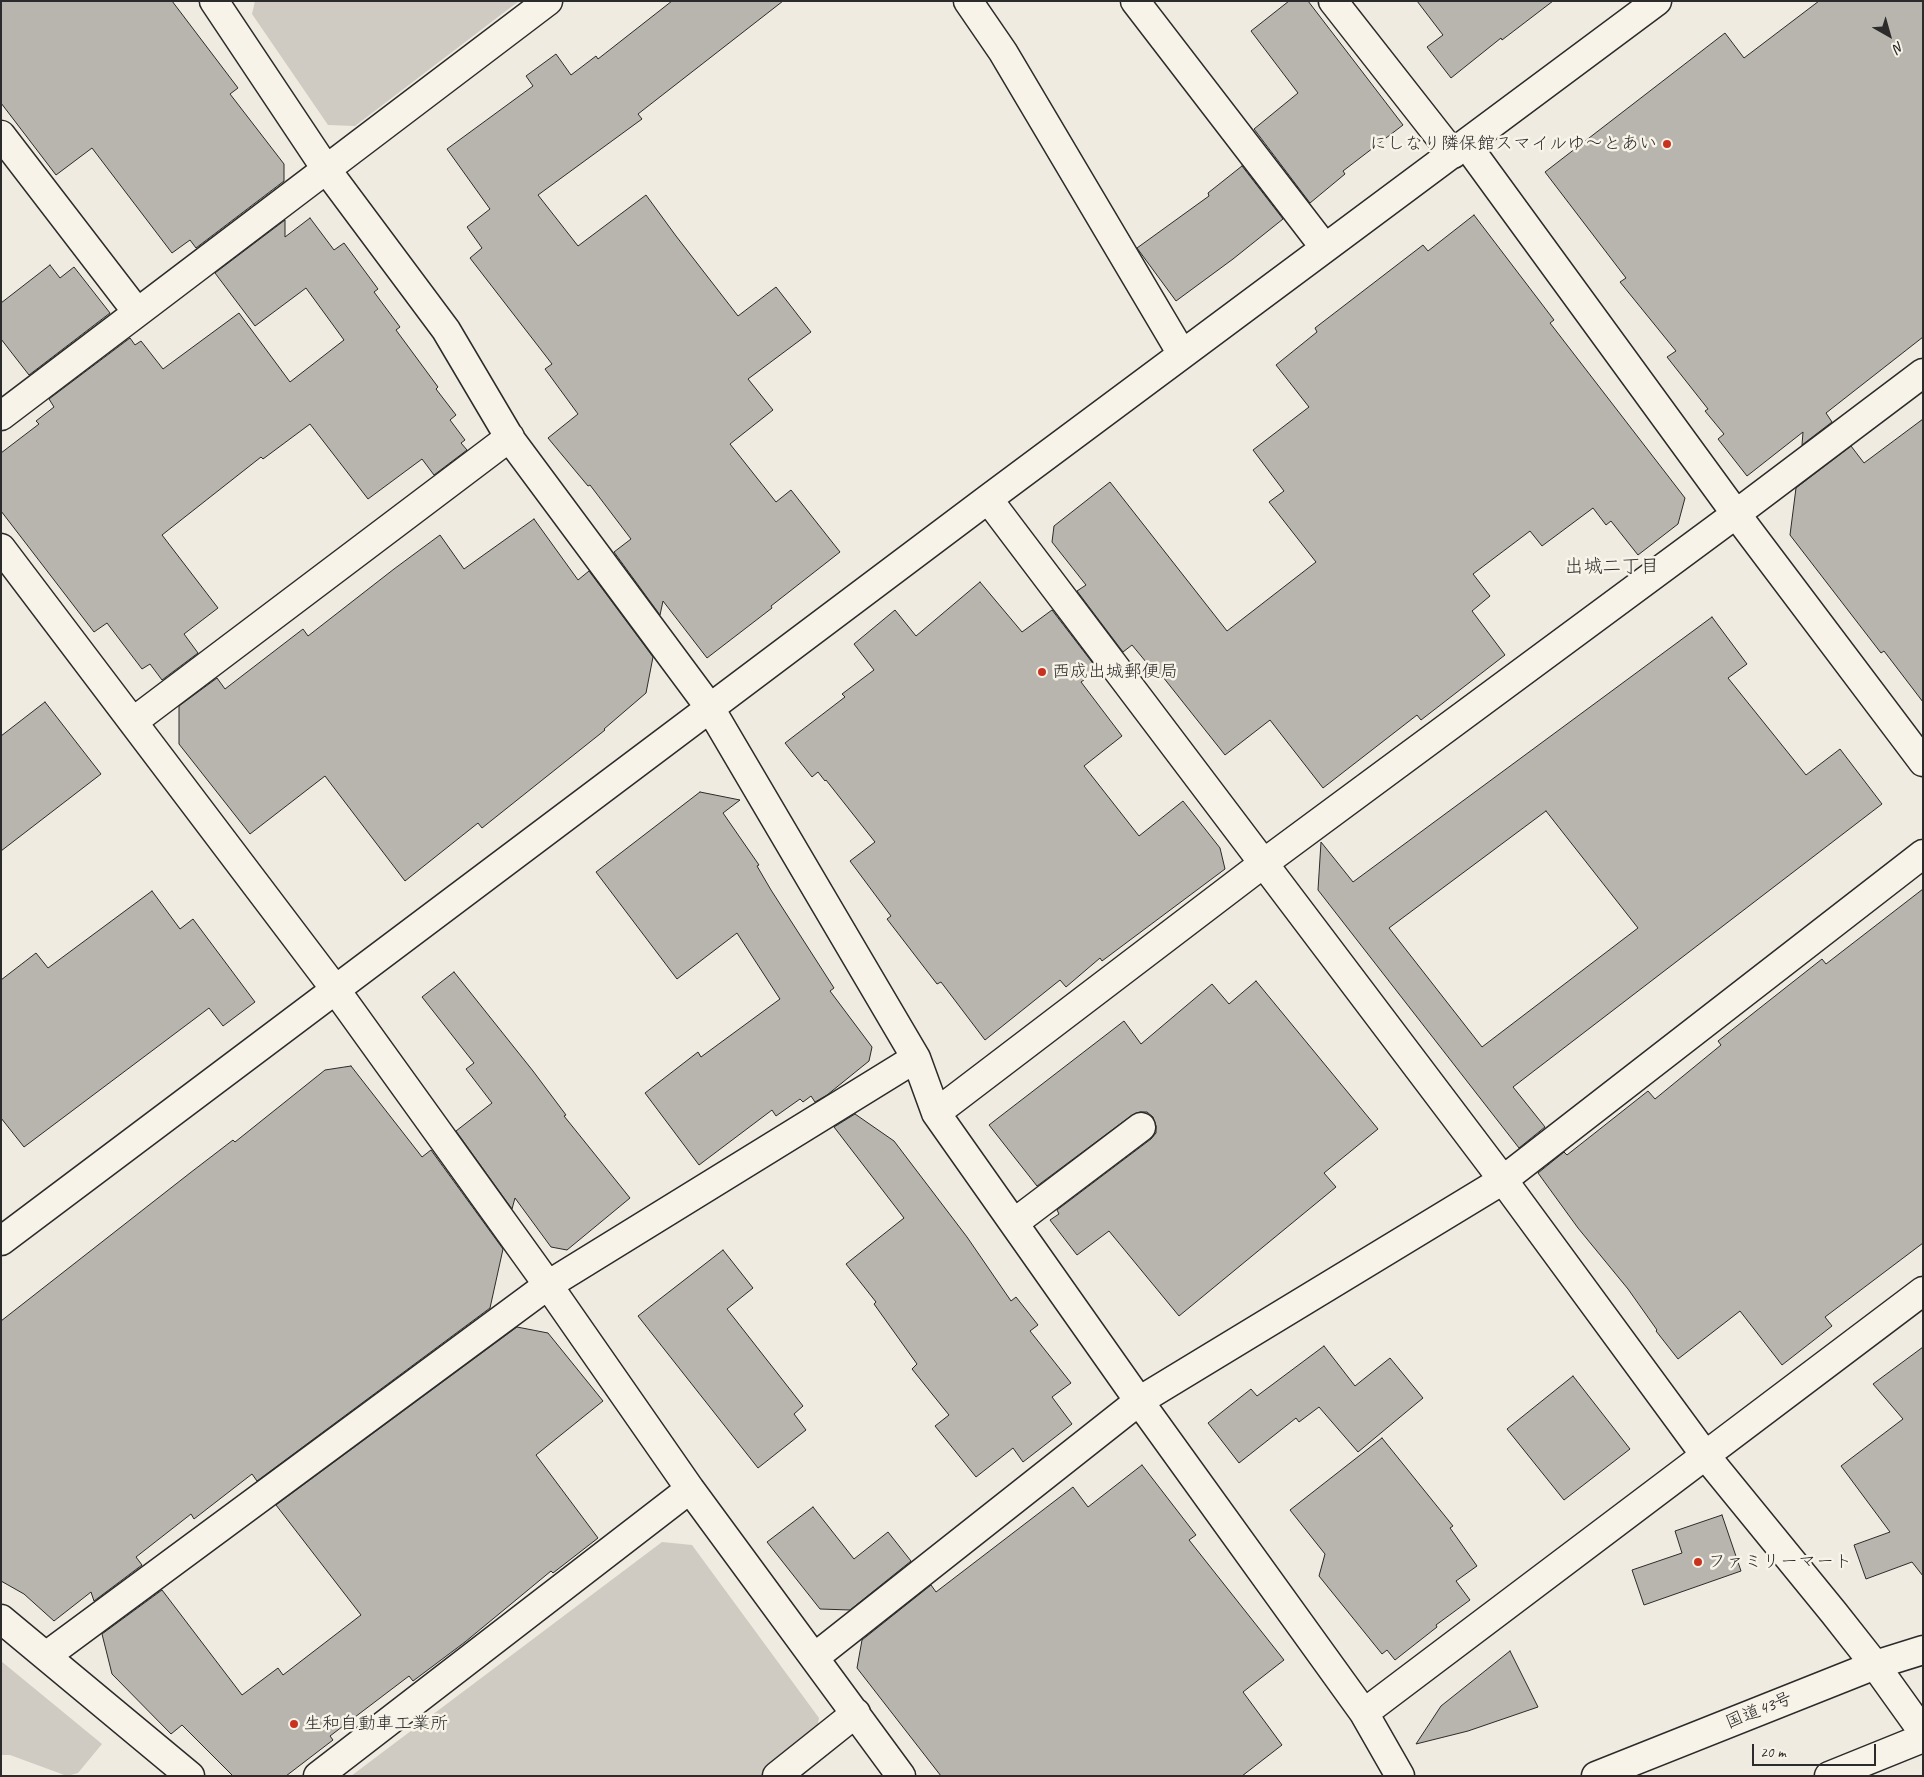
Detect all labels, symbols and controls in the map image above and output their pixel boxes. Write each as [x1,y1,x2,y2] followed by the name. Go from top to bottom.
[1864,10,1914,60] north arrow
[1890,38,1907,57] text: N
[1369,133,1657,155] place label: にしなり隣保館スマイルゆ～とあい
[1661,138,1673,150] marker: にしなり隣保館スマイルゆ～とあい
[1565,556,1659,578] district label: 出城二丁目
[1052,661,1178,683] place label: 西成出城郵便局
[1036,666,1048,678] marker: 西成出城郵便局
[1708,1551,1852,1573] place label: ファミリーマート
[1692,1556,1704,1568] marker: ファミリーマート
[1722,1688,1796,1734] street label: 国道43号
[304,1713,448,1735] place label: 生和自動車工業所
[288,1718,300,1730] marker: 生和自動車工業所
[1754,1734,1878,1766] scale bar
[1760,1743,1786,1762] text: 20 m

